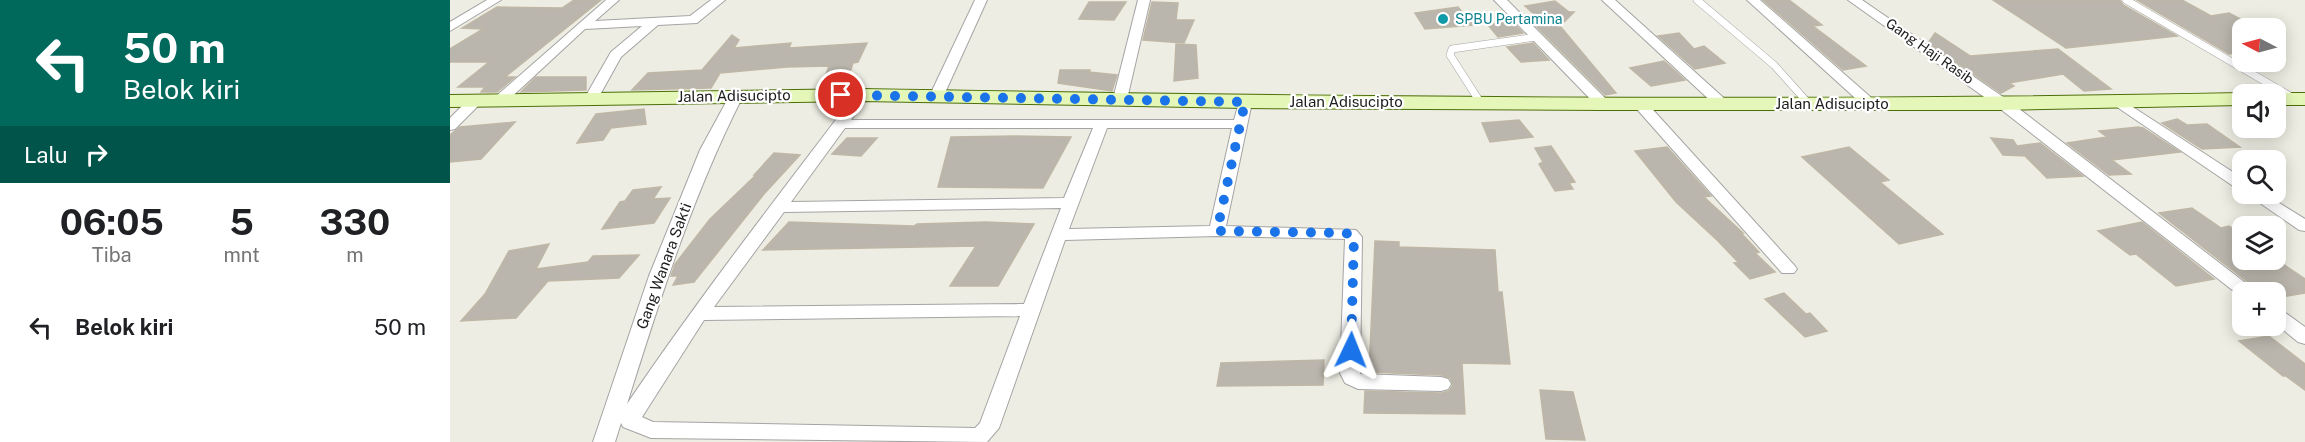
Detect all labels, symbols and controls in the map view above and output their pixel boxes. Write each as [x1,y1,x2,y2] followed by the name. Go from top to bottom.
[1455,11,1562,27] place label: SPBU Pertamina
[1436,12,1450,26] marker: SPBU Pertamina
[1883,15,1977,87] street label: Gang Haji Rasib
[2232,18,2286,72] north arrow
[2232,18,2286,336] map controls
[123,23,226,72] text: 50 m
[24,24,102,102] icon: left
[815,69,866,120] pin
[123,73,240,105] text: Belok kiri
[824,78,857,111] icon: arrive
[2232,84,2286,138] button: sound
[677,86,791,105] street label: Jalan Adisucipto
[1289,93,1403,110] street label: Jalan Adisucipto
[1775,95,1889,112] street label: Jalan Adisucipto
[80,138,113,171] icon: right
[24,142,68,168] text: Lalu
[2232,150,2286,204] button: search
[633,200,694,331] street label: Gang Wanara Sakti
[60,201,164,243] text: 06:05
[229,201,254,243] text: 5
[319,201,390,243] text: 330
[2232,216,2286,270] button: layers
[92,243,132,267] text: Tiba
[223,243,260,267] text: mnt
[346,243,363,267] text: m
[2232,282,2286,336] button: +
[24,311,57,344] icon: left
[75,314,173,340] text: Belok kiri
[374,314,426,340] text: 50 m
[1319,318,1383,382] position arrow

